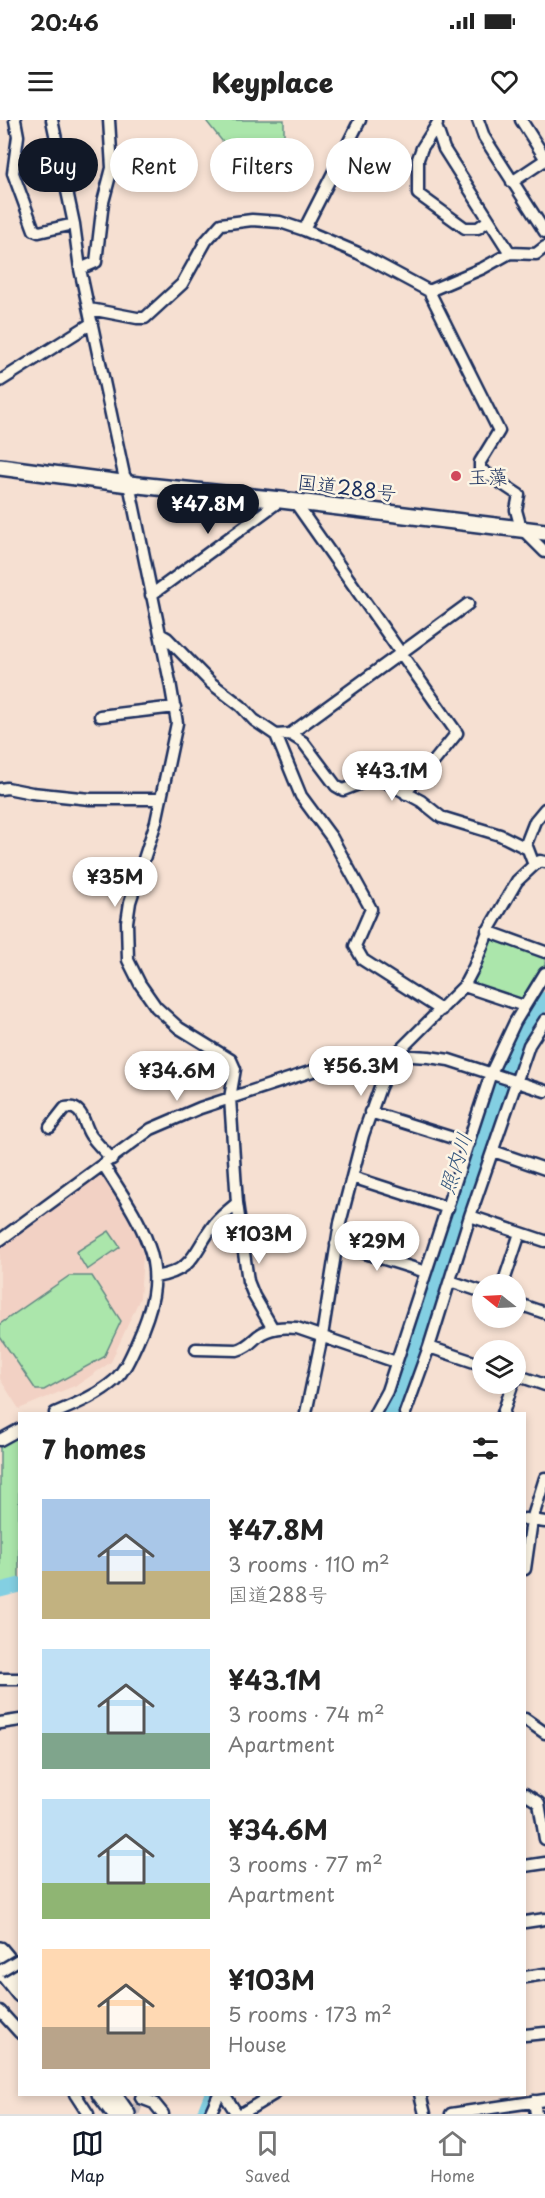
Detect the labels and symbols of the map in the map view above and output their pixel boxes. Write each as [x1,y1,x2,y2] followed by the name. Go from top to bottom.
[468,461,508,491] place label: 玉藻
[296,466,398,508] street label: 国道288号
[449,469,463,483] marker: 玉藻
[159,484,257,535] pin: ¥47.8M
[343,751,441,802] pin: ¥43.1M
[79,857,151,908] pin: ¥35M
[312,1046,410,1097] pin: ¥56.3M
[128,1051,226,1102] pin: ¥34.6M
[429,1128,479,1198] water label: 照内川
[217,1214,301,1265] pin: ¥103M
[341,1221,413,1272] pin: ¥29M
[472,1274,526,1328] north arrow

